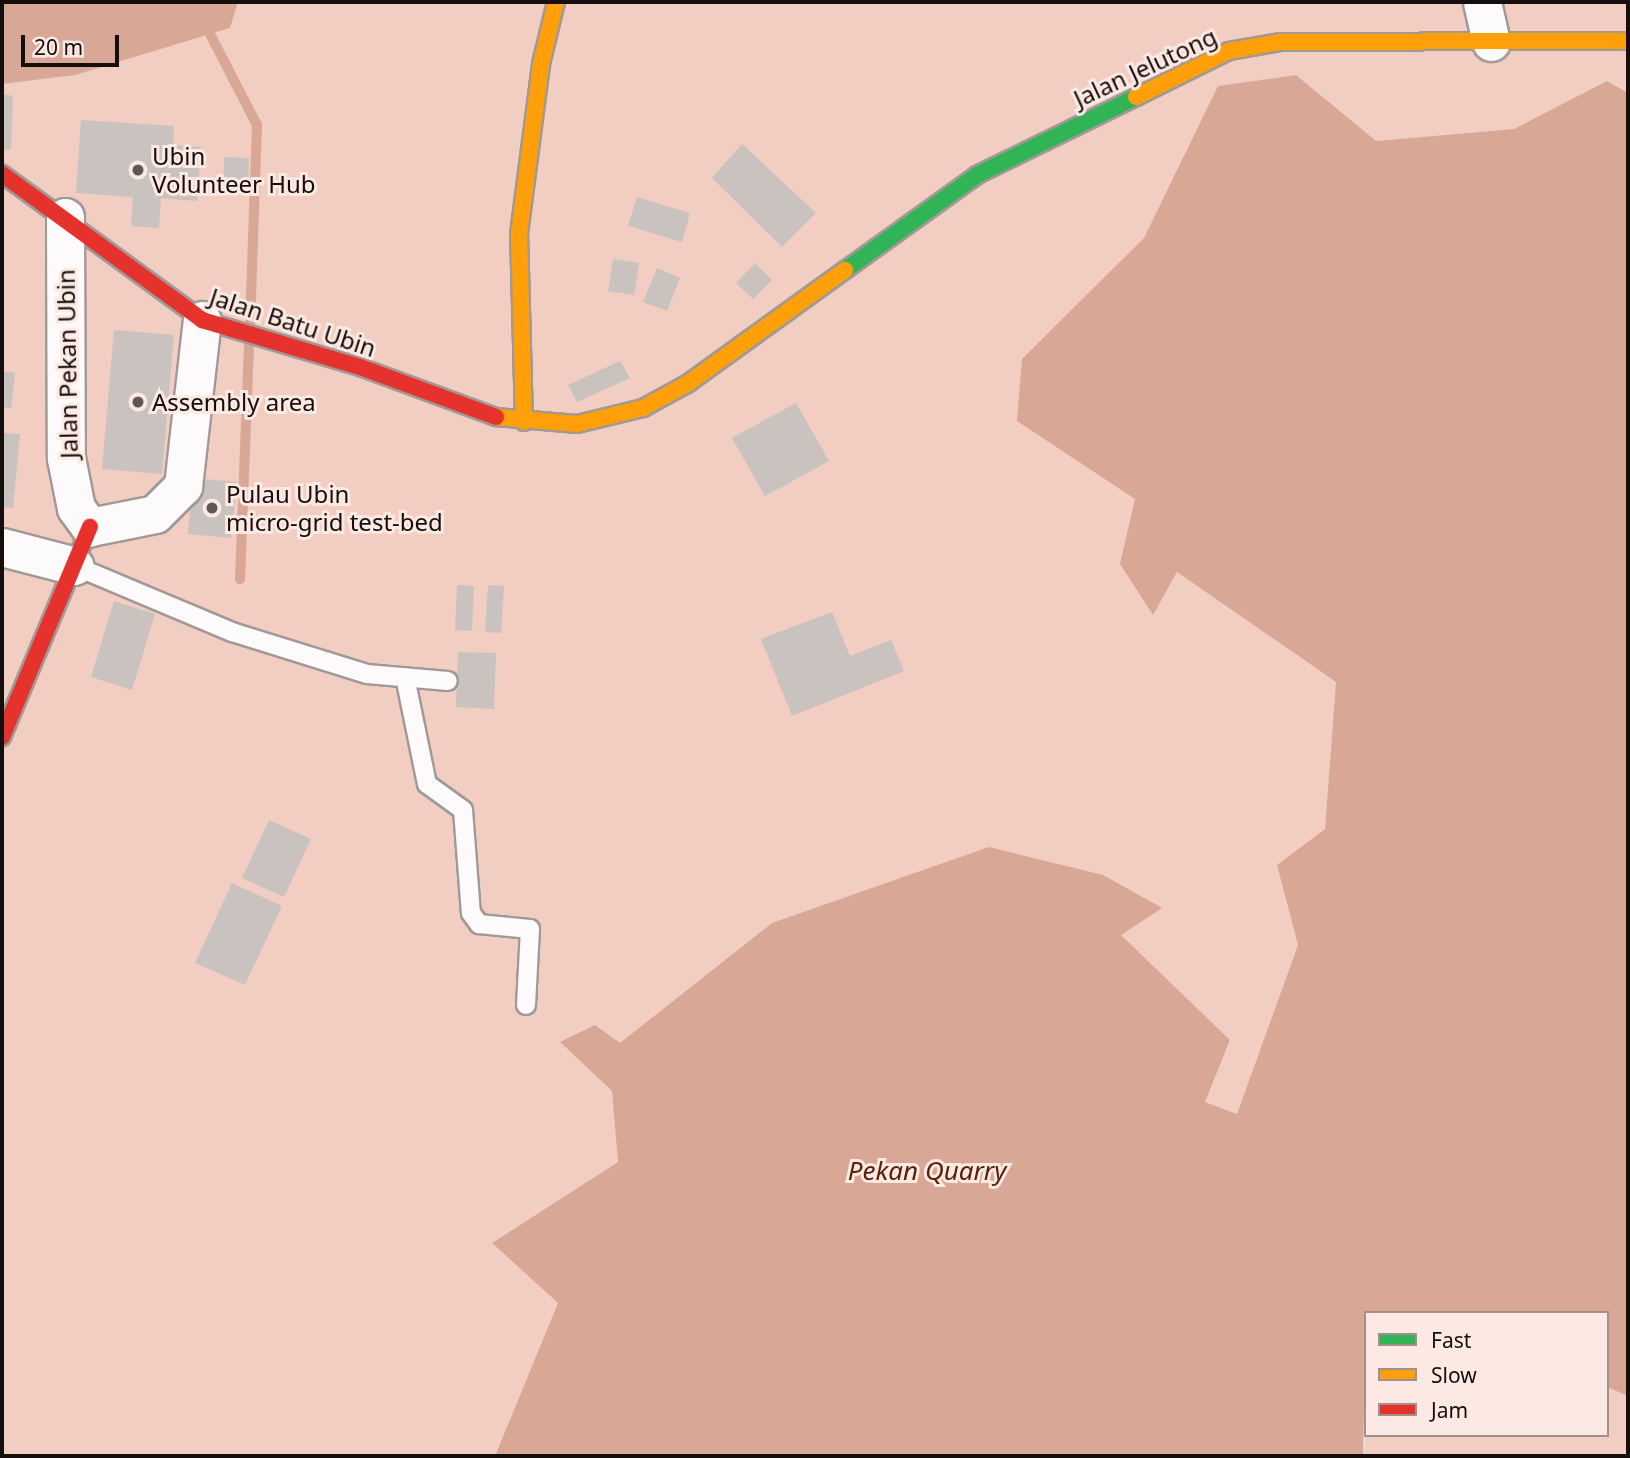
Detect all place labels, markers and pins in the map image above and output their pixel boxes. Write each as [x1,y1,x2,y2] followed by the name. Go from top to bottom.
[152,142,316,198] place label: Ubin Volunteer Hub
[130,162,146,178] marker: Ubin Volunteer Hub
[152,388,316,416] place label: Assembly area
[130,394,146,410] marker: Assembly area
[226,480,443,536] place label: Pulau Ubin micro-grid test-bed
[204,500,220,516] marker: Pulau Ubin micro-grid test-bed

